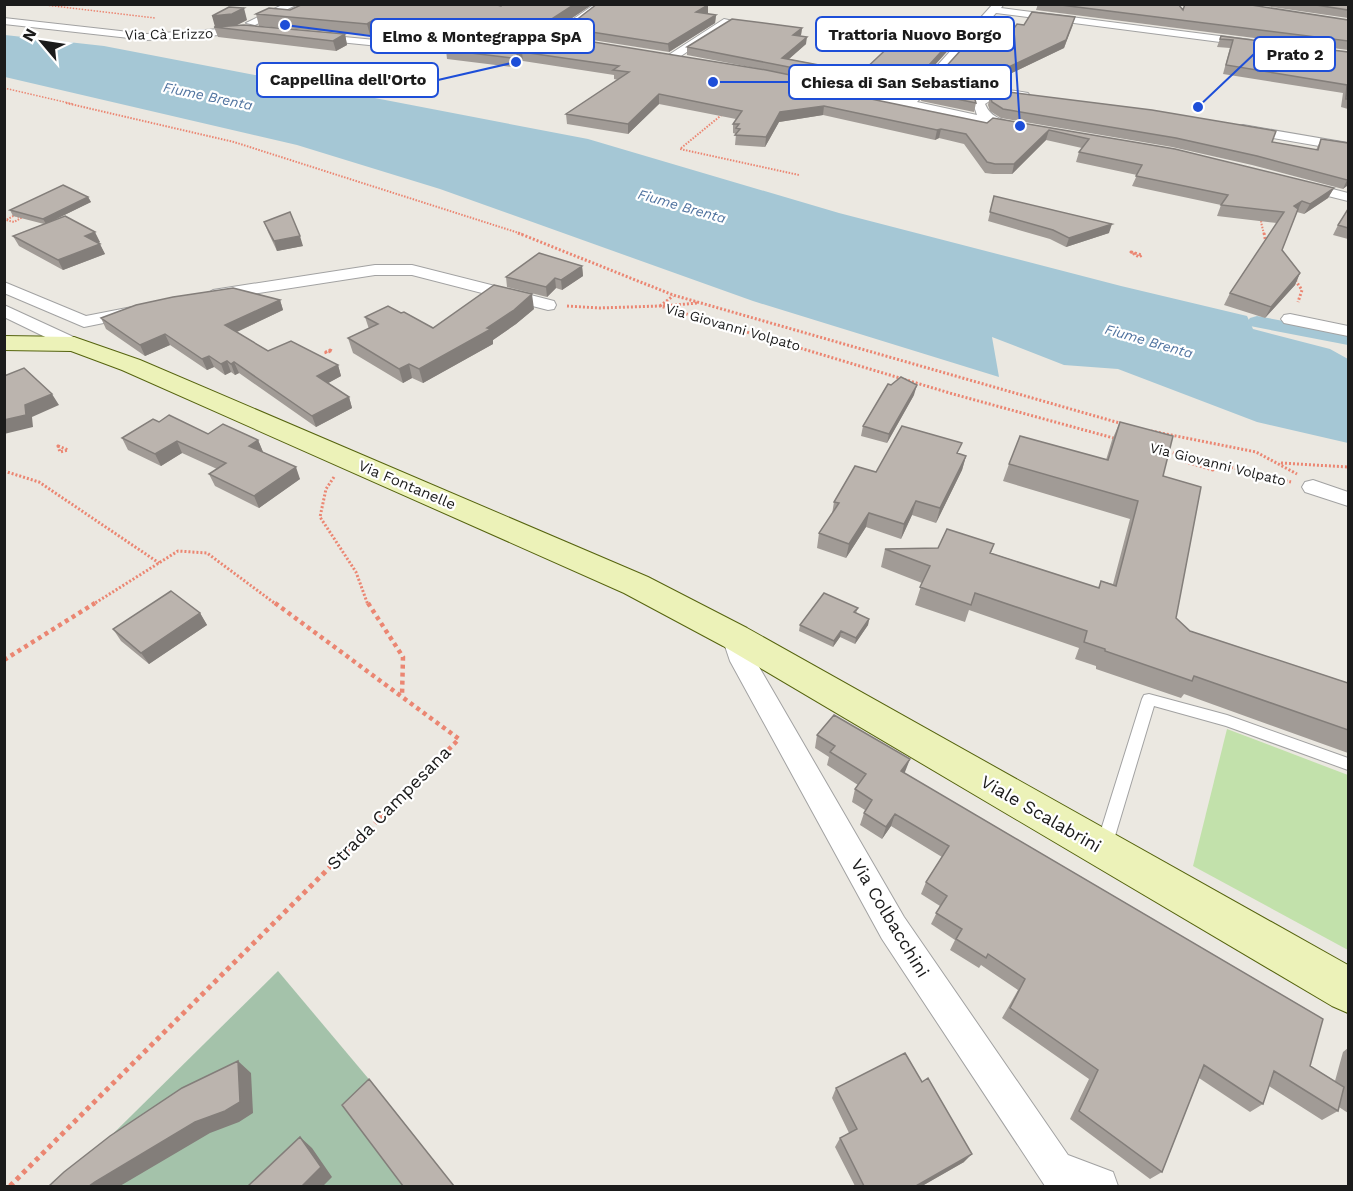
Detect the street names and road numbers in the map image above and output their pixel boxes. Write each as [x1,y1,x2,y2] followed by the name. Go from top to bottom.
[124,25,214,43] street label: Via Cà Erizzo
[664,300,802,354] street label: Via Giovanni Volpato
[1148,439,1288,489] street label: Via Giovanni Volpato
[356,456,458,514] street label: Via Fontanelle
[323,742,455,874] street label: Strada Campesana
[977,771,1105,857] street label: Viale Scalabrini
[847,855,934,981] street label: Via Colbacchini

